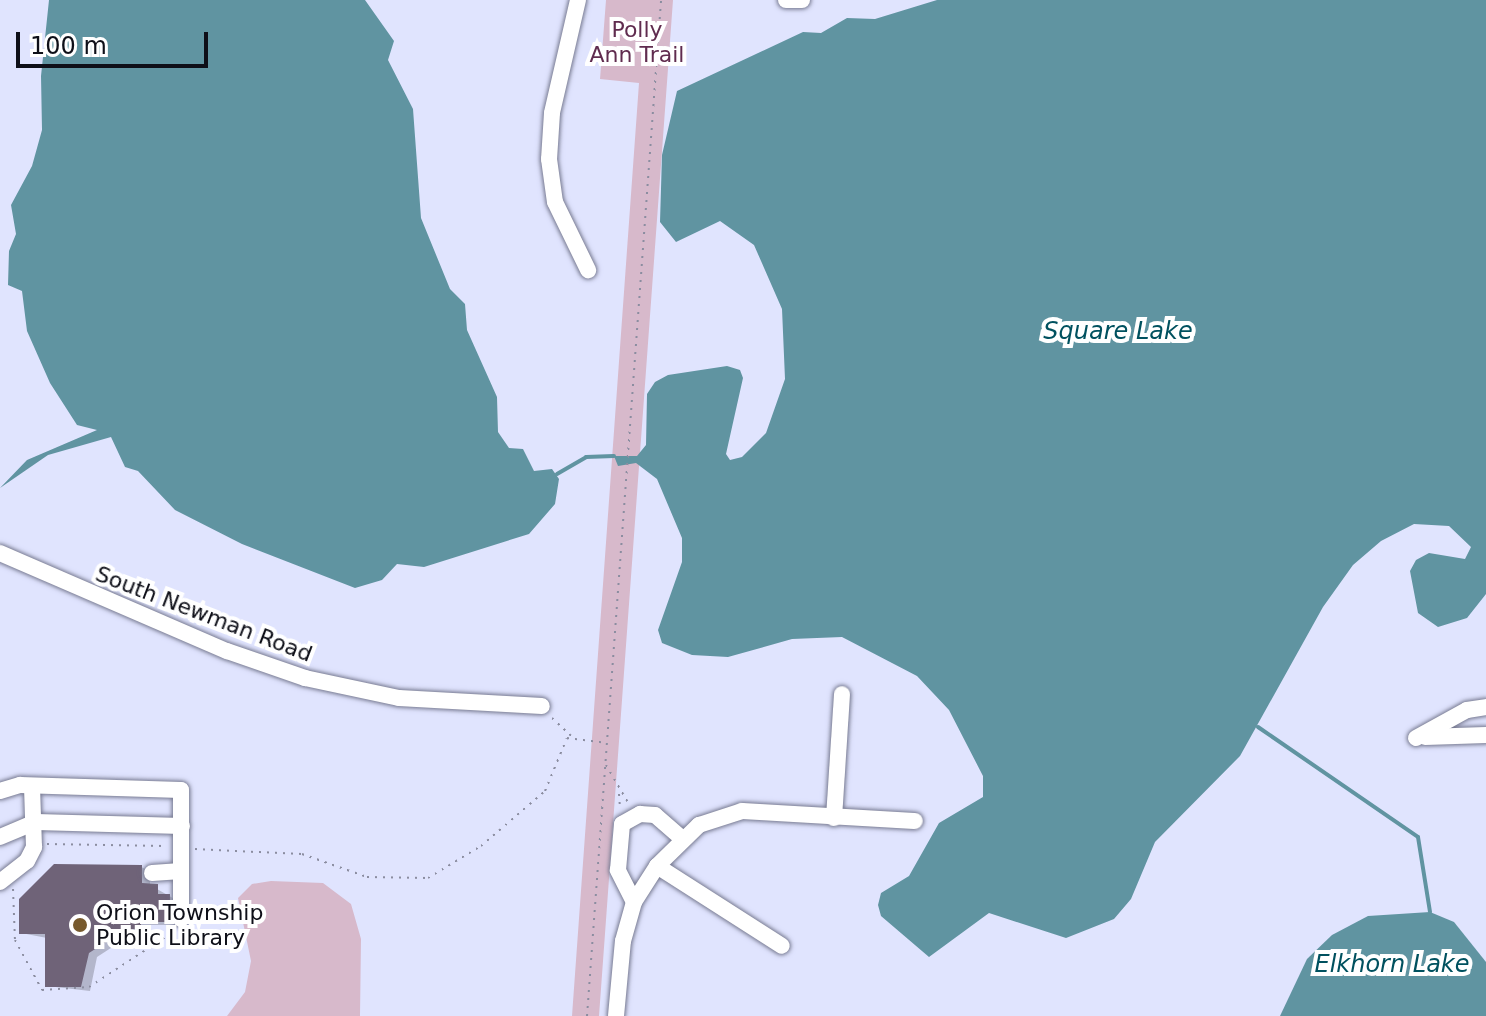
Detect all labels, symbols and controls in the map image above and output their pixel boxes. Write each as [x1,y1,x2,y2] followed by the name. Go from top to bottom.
[20,16,212,66] scale bar
[590,16,684,68] park label: Polly Ann Trail
[30,32,107,60] text: 100 m
[1043,318,1193,346] water label: Square Lake
[92,560,316,668] street label: South Newman Road
[96,899,263,950] place label: Orion Township Public Library
[71,916,89,934] marker: Orion Township Public Library
[1314,951,1470,979] water label: Elkhorn Lake

